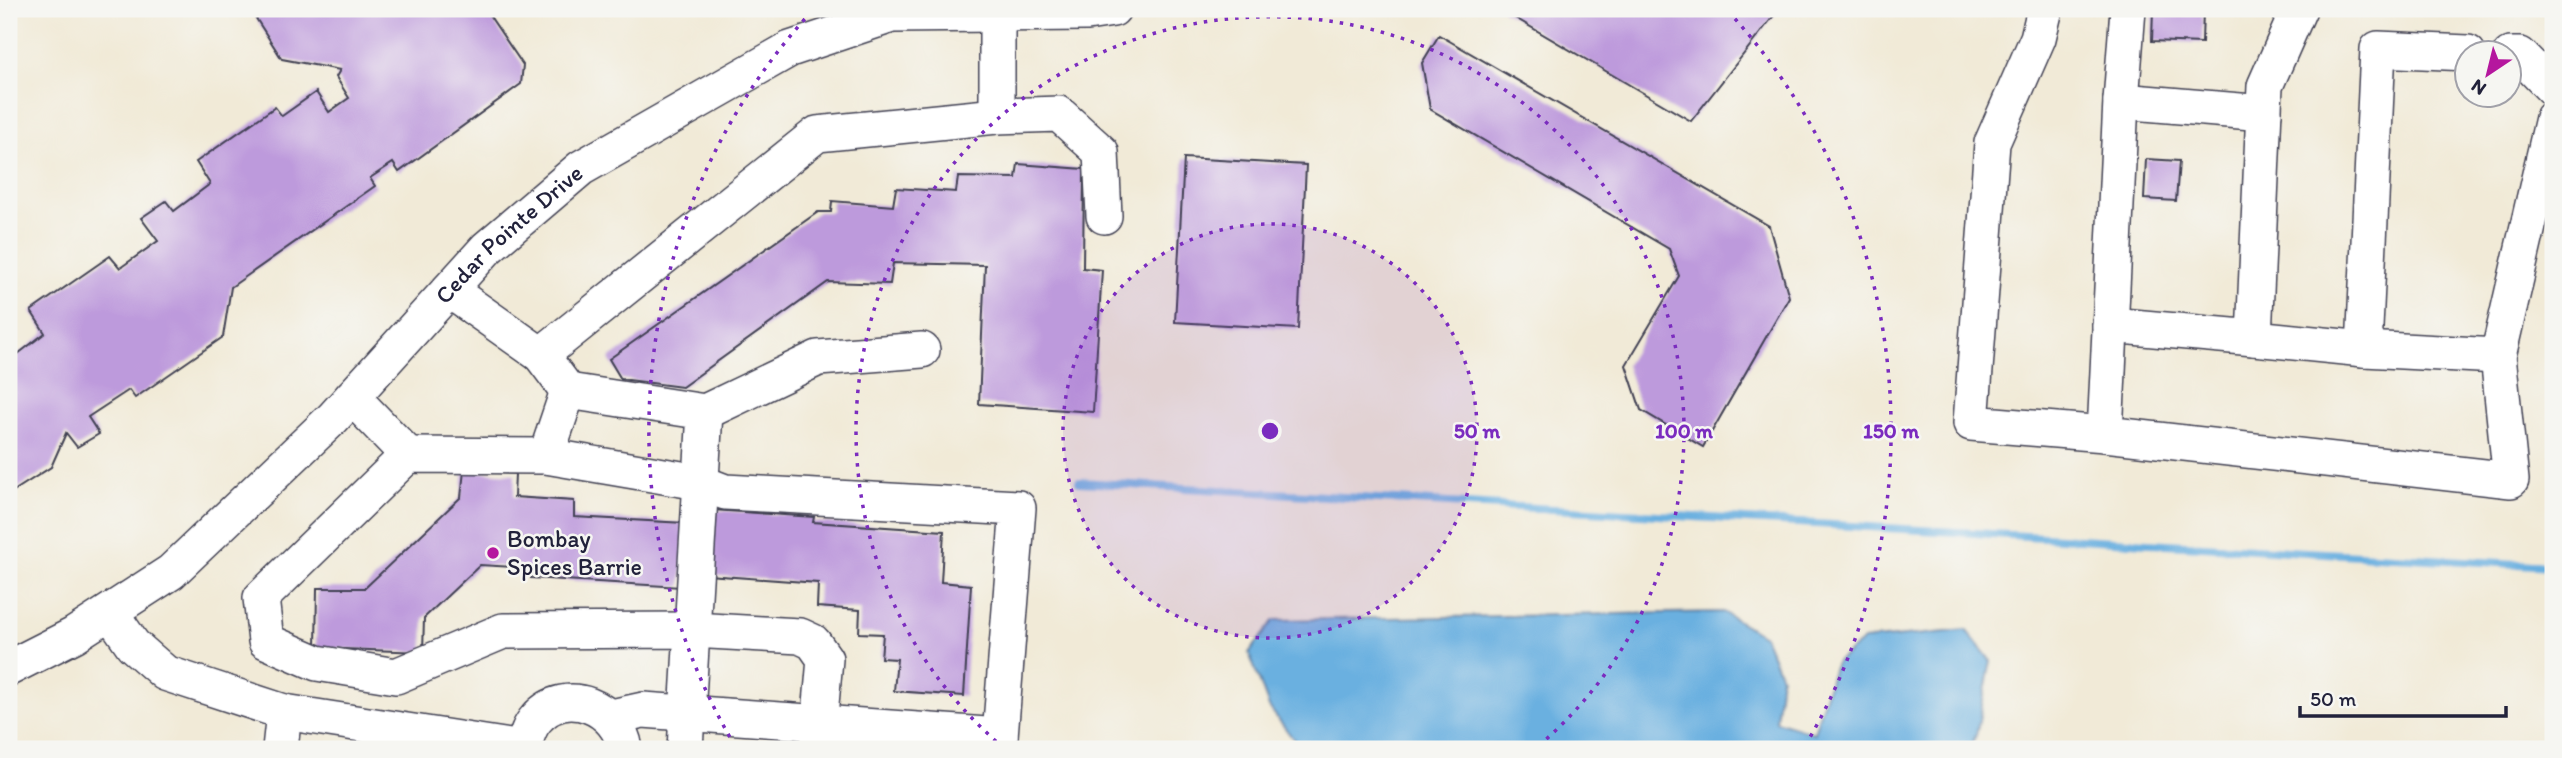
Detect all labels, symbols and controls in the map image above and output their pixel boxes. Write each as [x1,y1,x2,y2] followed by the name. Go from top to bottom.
[2454,38,2524,108] north arrow
[2467,74,2490,101] text: N
[429,158,588,309] street label: Cedar Pointe Drive
[1454,418,1501,443] text: 50 m
[1655,418,1713,443] text: 100 m
[1863,418,1919,443] text: 150 m
[1258,419,1282,443] centre of rings
[507,524,642,581] place label: Bombay Spices Barrie
[485,545,501,561] marker: Bombay Spices Barrie
[2300,674,2506,718] scale bar
[2310,686,2357,711] text: 50 m

